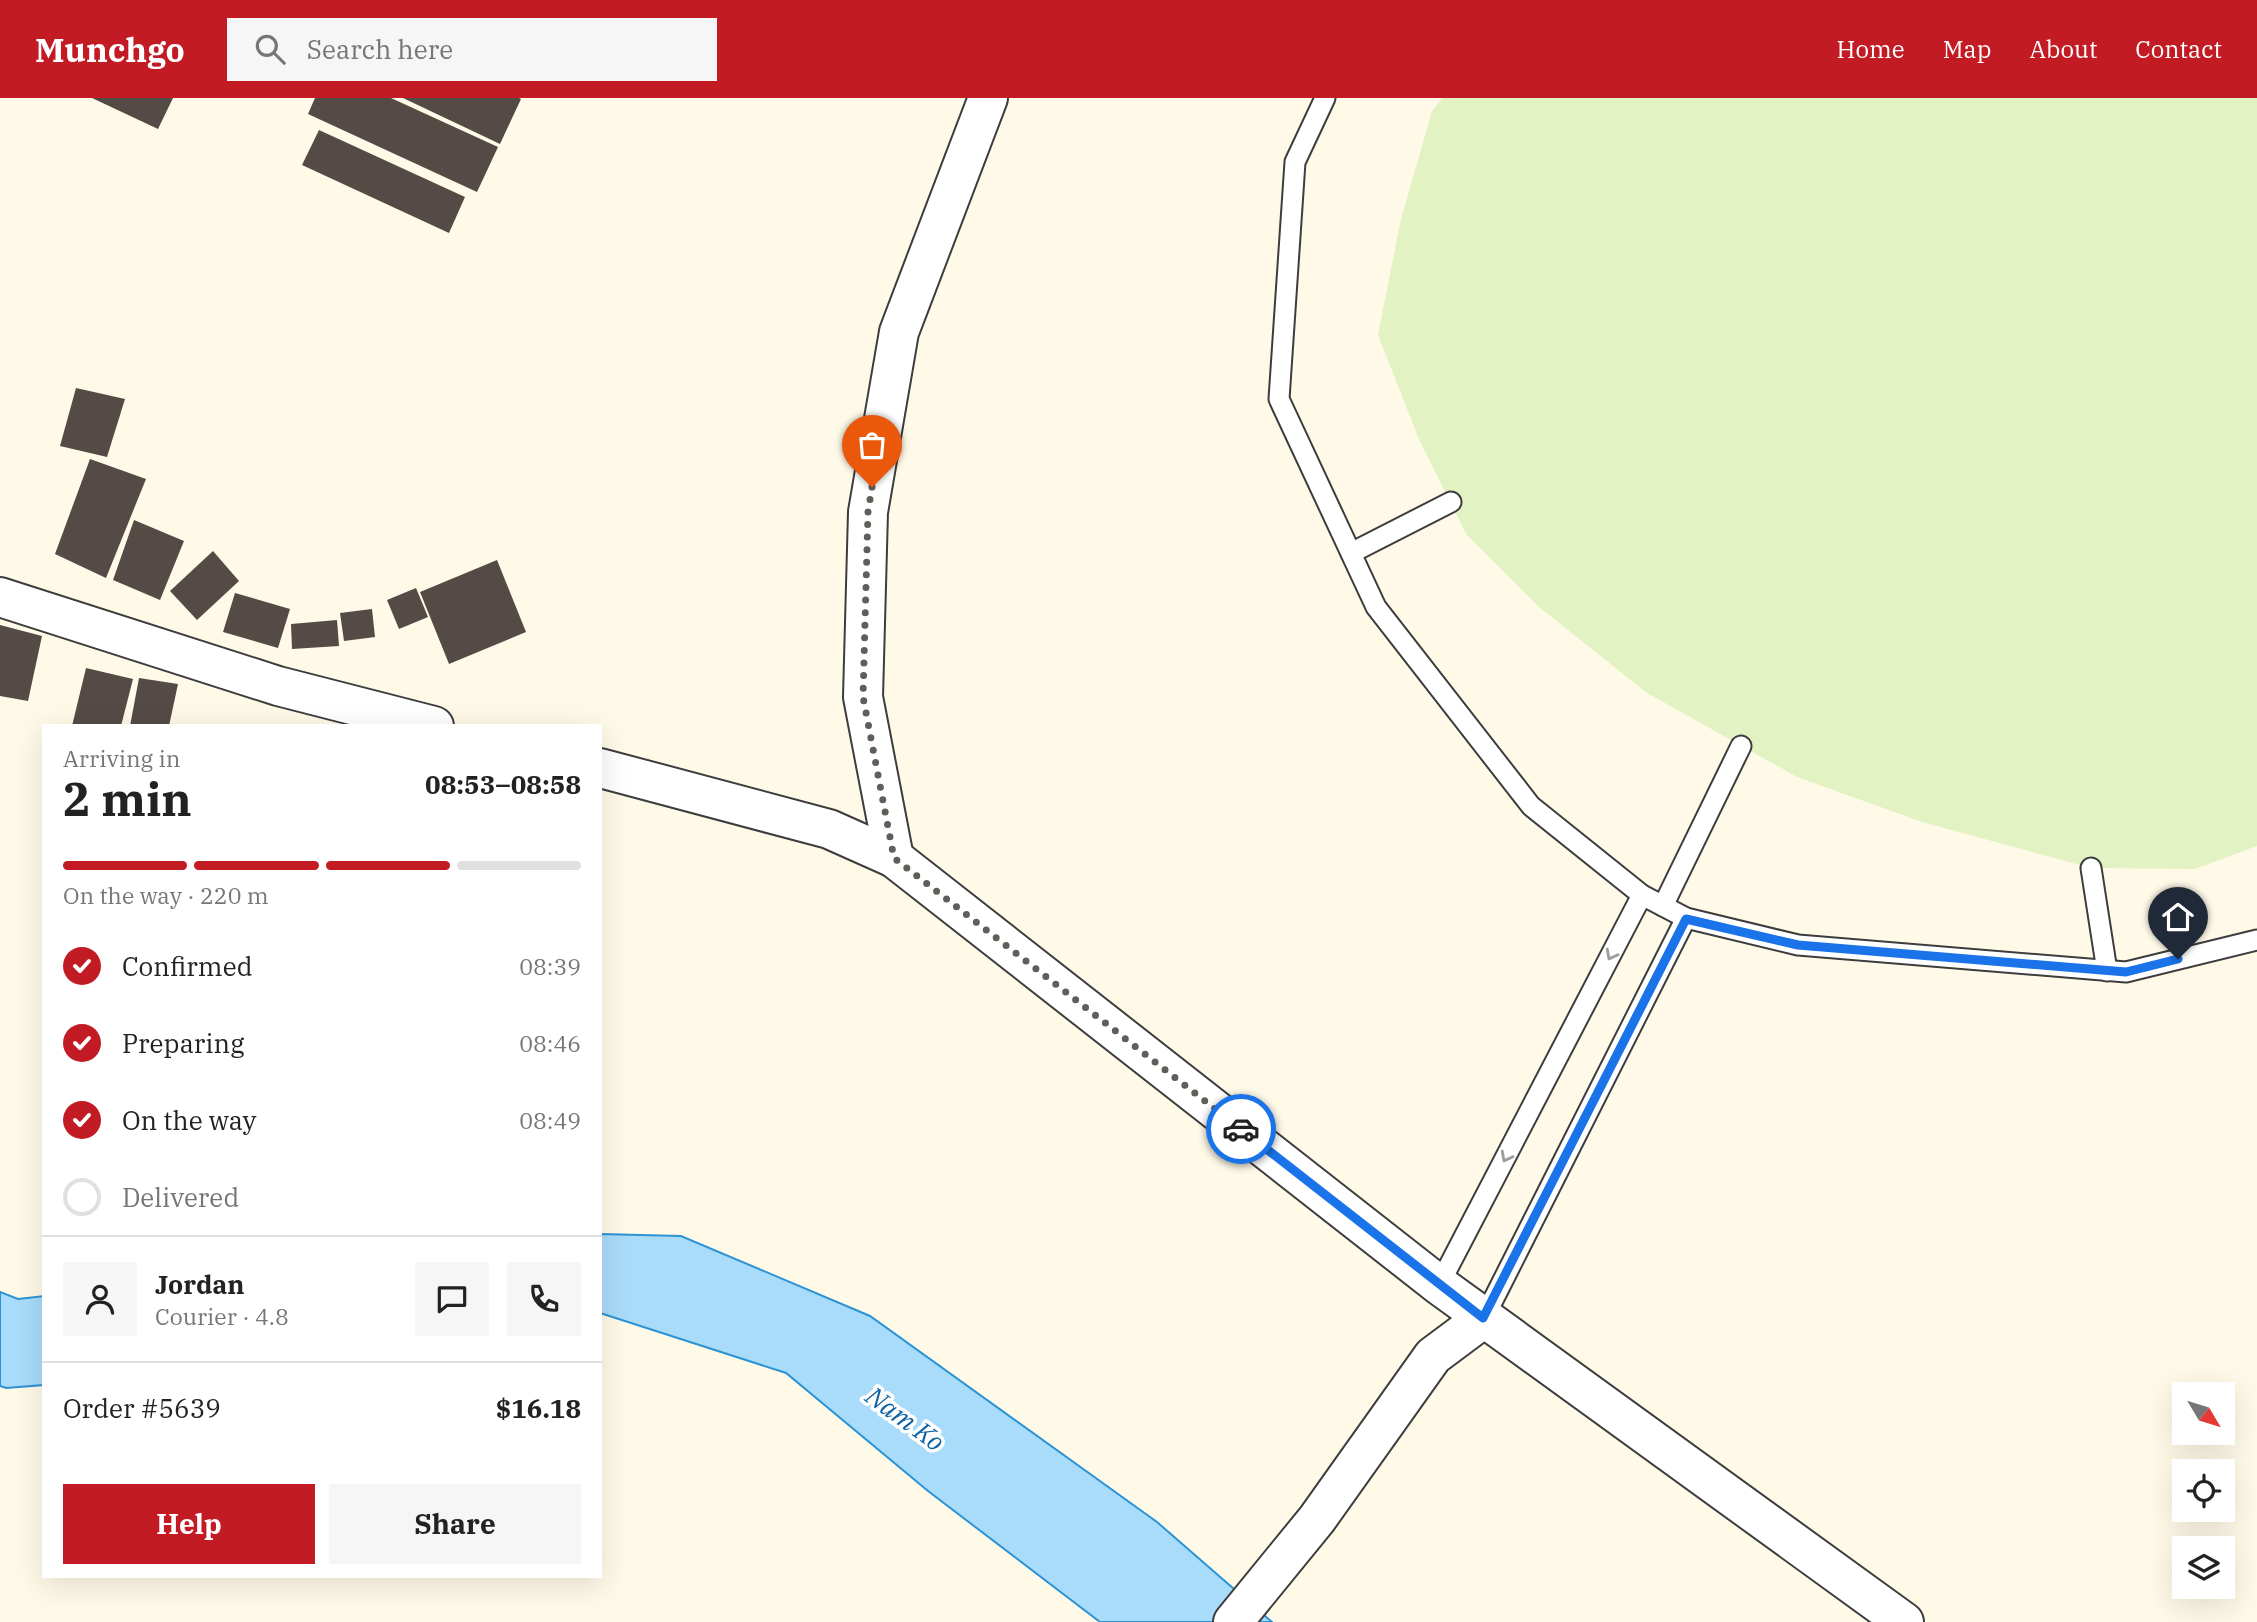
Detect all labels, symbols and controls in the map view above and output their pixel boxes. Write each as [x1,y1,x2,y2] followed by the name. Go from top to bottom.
[227,18,717,81] search box
[35,28,185,71] text: Munchgo
[251,30,289,68] icon: search
[307,32,453,66] text: Search here
[1837,33,1905,65] text: Home
[1943,33,1991,65] text: Map
[2029,33,2097,65] text: About
[2135,33,2222,65] text: Contact
[842,415,902,487] pin
[853,426,891,464] icon: bag
[63,743,180,773] text: Arriving in
[425,767,581,801] text: 08:53–08:58
[63,769,192,829] text: 2 min
[63,880,269,910] text: On the way · 220 m
[2148,887,2208,959] pin
[2159,898,2197,936] icon: home
[63,947,101,985] icon: check
[1606,948,1619,961] one-way arrow
[122,949,253,983] text: Confirmed
[519,951,581,981] text: 08:39
[63,1024,101,1062] icon: check
[122,1026,244,1060] text: Preparing
[519,1028,581,1058] text: 08:46
[1206,1094,1276,1164] courier
[63,1101,101,1139] icon: check
[122,1103,256,1137] text: On the way
[519,1105,581,1135] text: 08:49
[1222,1110,1260,1148] icon: car
[1500,1150,1514,1162] one-way arrow
[122,1180,239,1214] text: Delivered
[63,1262,137,1336] button: person
[415,1262,489,1336] button: chat
[507,1262,581,1336] button: phone
[155,1267,245,1301] text: Jordan
[155,1301,289,1331] text: Courier · 4.8
[859,1378,952,1458] water label: Nam Ko
[2172,1382,2235,1446] north arrow
[2172,1382,2235,1599] map controls
[63,1391,221,1425] text: Order #5639
[496,1391,581,1425] text: $16.18
[2172,1459,2235,1522] button: locate
[63,1484,315,1564] button: Help
[329,1484,581,1564] button: Share
[2172,1536,2235,1599] button: layers

